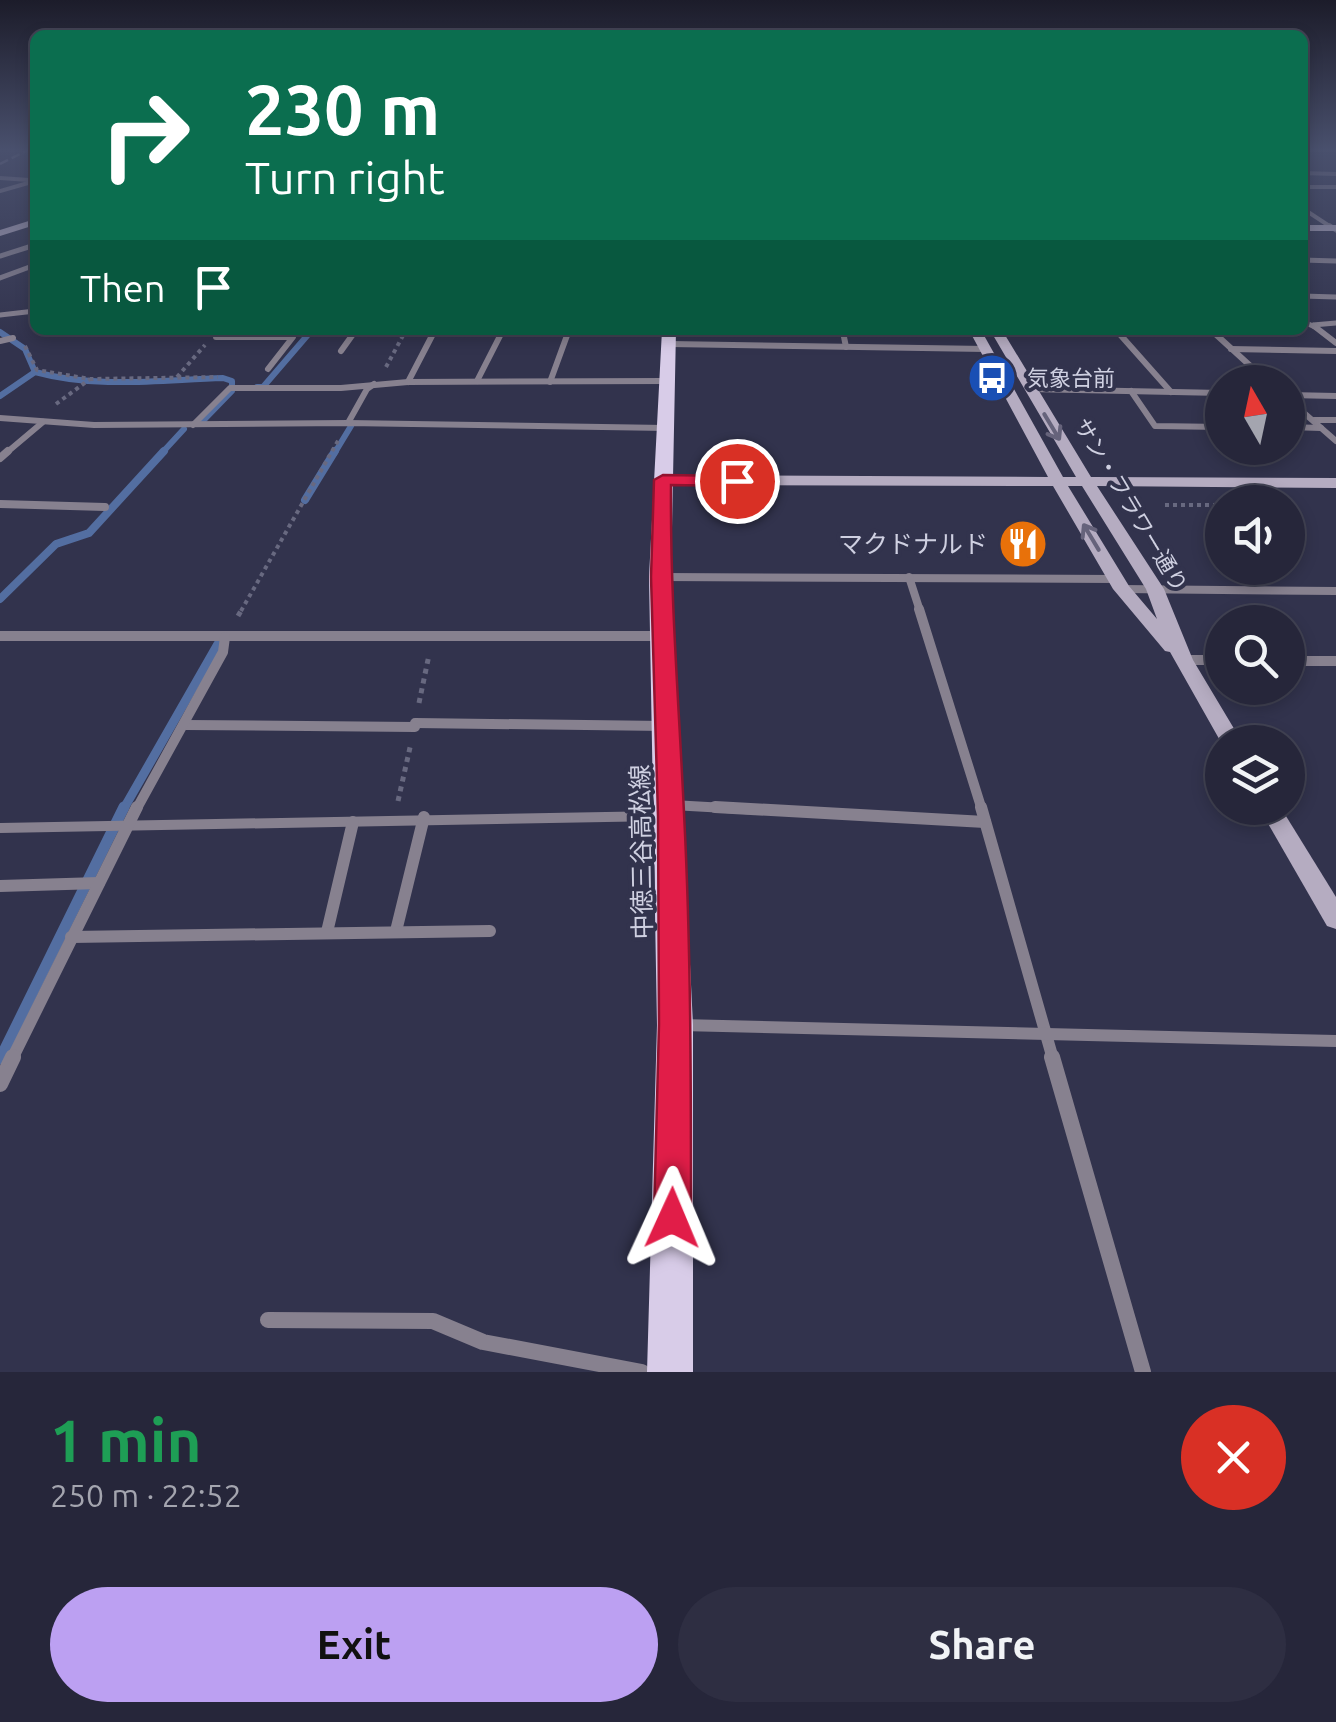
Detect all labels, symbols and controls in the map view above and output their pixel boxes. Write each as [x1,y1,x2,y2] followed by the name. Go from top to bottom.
[80,70,210,200] icon: right
[245,70,440,148] text: 230 m
[245,152,445,203] text: Turn right
[186,260,241,315] icon: arrive
[80,267,166,309] text: Then
[966,352,1018,404] bus stop icon: 気象台前
[1027,365,1115,390] place label: 気象台前
[1205,365,1305,465] north arrow
[1205,365,1305,825] map controls
[1042,412,1062,441] one-way arrow
[1070,413,1193,596] street label: サン・フラワー通り
[695,439,780,524] pin
[710,454,765,509] icon: arrive
[1205,485,1305,585] button: sound
[997,518,1049,570] restaurant icon: マクドナルド
[1081,523,1101,552] one-way arrow
[838,530,988,558] place label: マクドナルド
[1205,605,1305,705] button: search
[1205,725,1305,825] button: layers
[625,764,657,940] street label: 中徳三谷高松線
[620,1166,724,1270] position arrow
[1181,1405,1286,1510] button: close
[50,1406,202,1473] text: 1 min
[50,1477,242,1513] text: 250 m · 22:52
[50,1587,658,1702] button: Exit
[678,1587,1286,1702] button: Share

